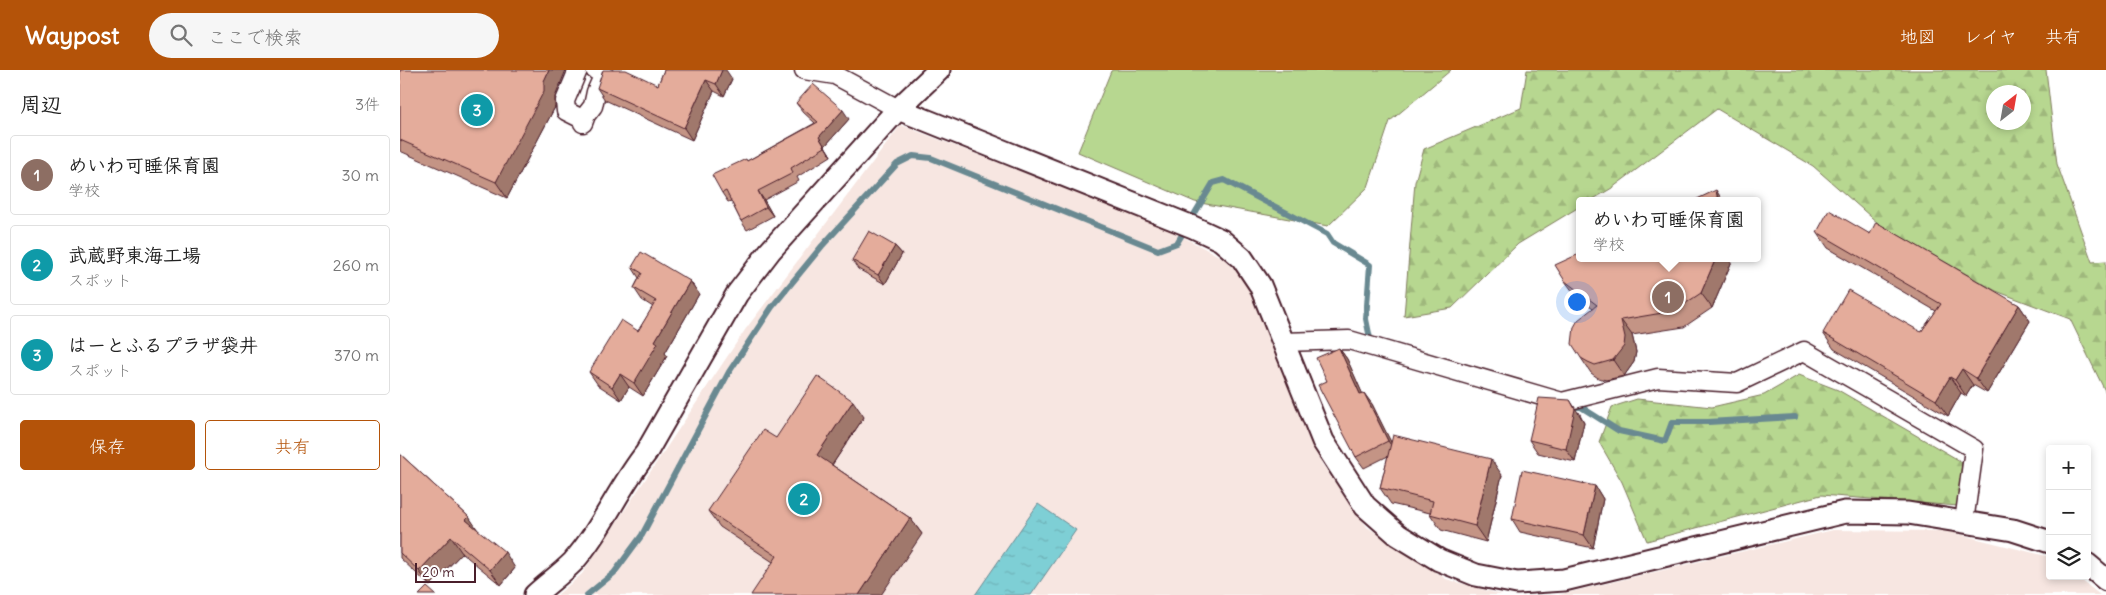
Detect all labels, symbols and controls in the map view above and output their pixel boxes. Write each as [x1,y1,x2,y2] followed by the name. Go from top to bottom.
[149,13,499,58] search box
[25,20,119,50] text: Waypost
[167,21,195,49] icon: search
[207,25,302,49] text: ここで検索
[1900,25,1936,48] text: 地図
[1964,25,2017,48] text: レイヤ
[2045,25,2081,48] text: 共有
[1986,85,2031,130] north arrow
[20,91,62,118] text: 周辺
[461,91,493,129] pin: 3
[355,94,380,114] text: 3件
[68,153,220,177] text: めいわ可睡保育園
[34,165,40,185] text: 1
[342,165,379,185] text: 30 m
[68,180,100,200] text: 学校
[1576,197,1761,262] popup
[1592,207,1745,231] text: めいわ可睡保育園
[1592,234,1625,254] text: 学校
[68,243,201,267] text: 武蔵野東海工場
[33,255,41,275] text: 2
[333,255,379,275] text: 260 m
[68,270,132,290] text: スポット
[1652,278,1684,316] pin: 1
[1564,289,1590,315] your location
[68,333,258,357] text: はーとふるプラザ袋井
[32,345,42,365] text: 3
[334,345,379,365] text: 370 m
[68,360,132,380] text: スポット
[20,420,195,470] button: 保存
[205,420,380,470] button: 共有
[2046,445,2091,580] map controls
[2046,445,2091,490] button: +
[788,480,820,518] pin: 2
[2046,490,2091,535] button: −
[2046,535,2091,580] button: layers
[415,560,476,583] scale bar
[422,563,455,581] text: 20 m

